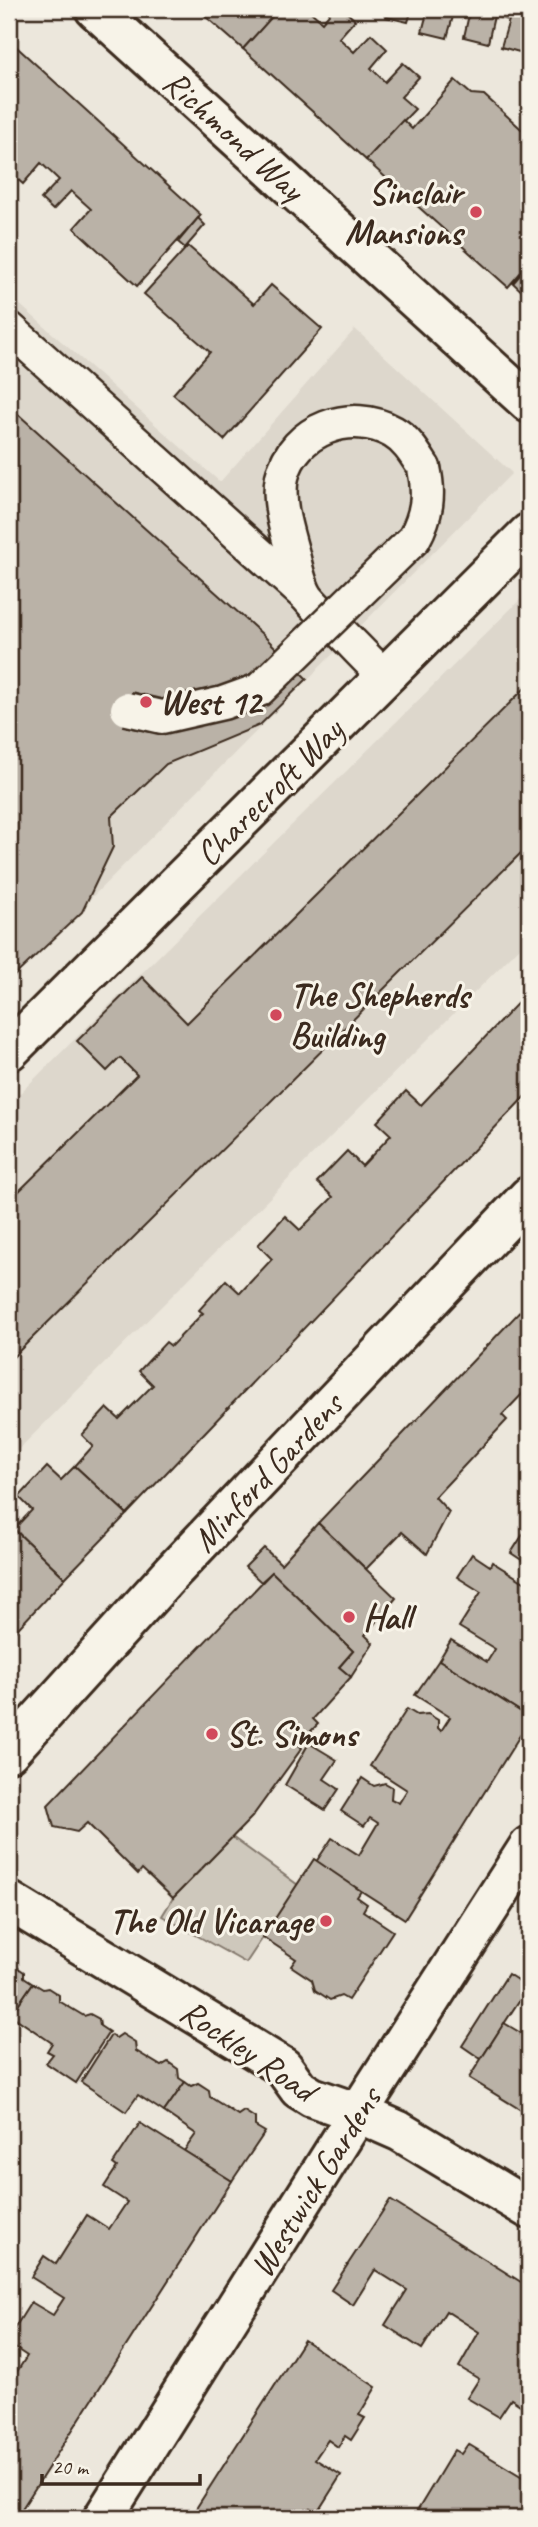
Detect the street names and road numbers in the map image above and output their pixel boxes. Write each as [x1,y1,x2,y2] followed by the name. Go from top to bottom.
[154,60,316,213] street label: Richmond Way
[186,707,354,876] street label: Charecroft Way
[182,1381,355,1562] street label: Minford Gardens
[171,1989,328,2115] street label: Rockley Road
[239,2076,393,2286] street label: Westwick Gardens

